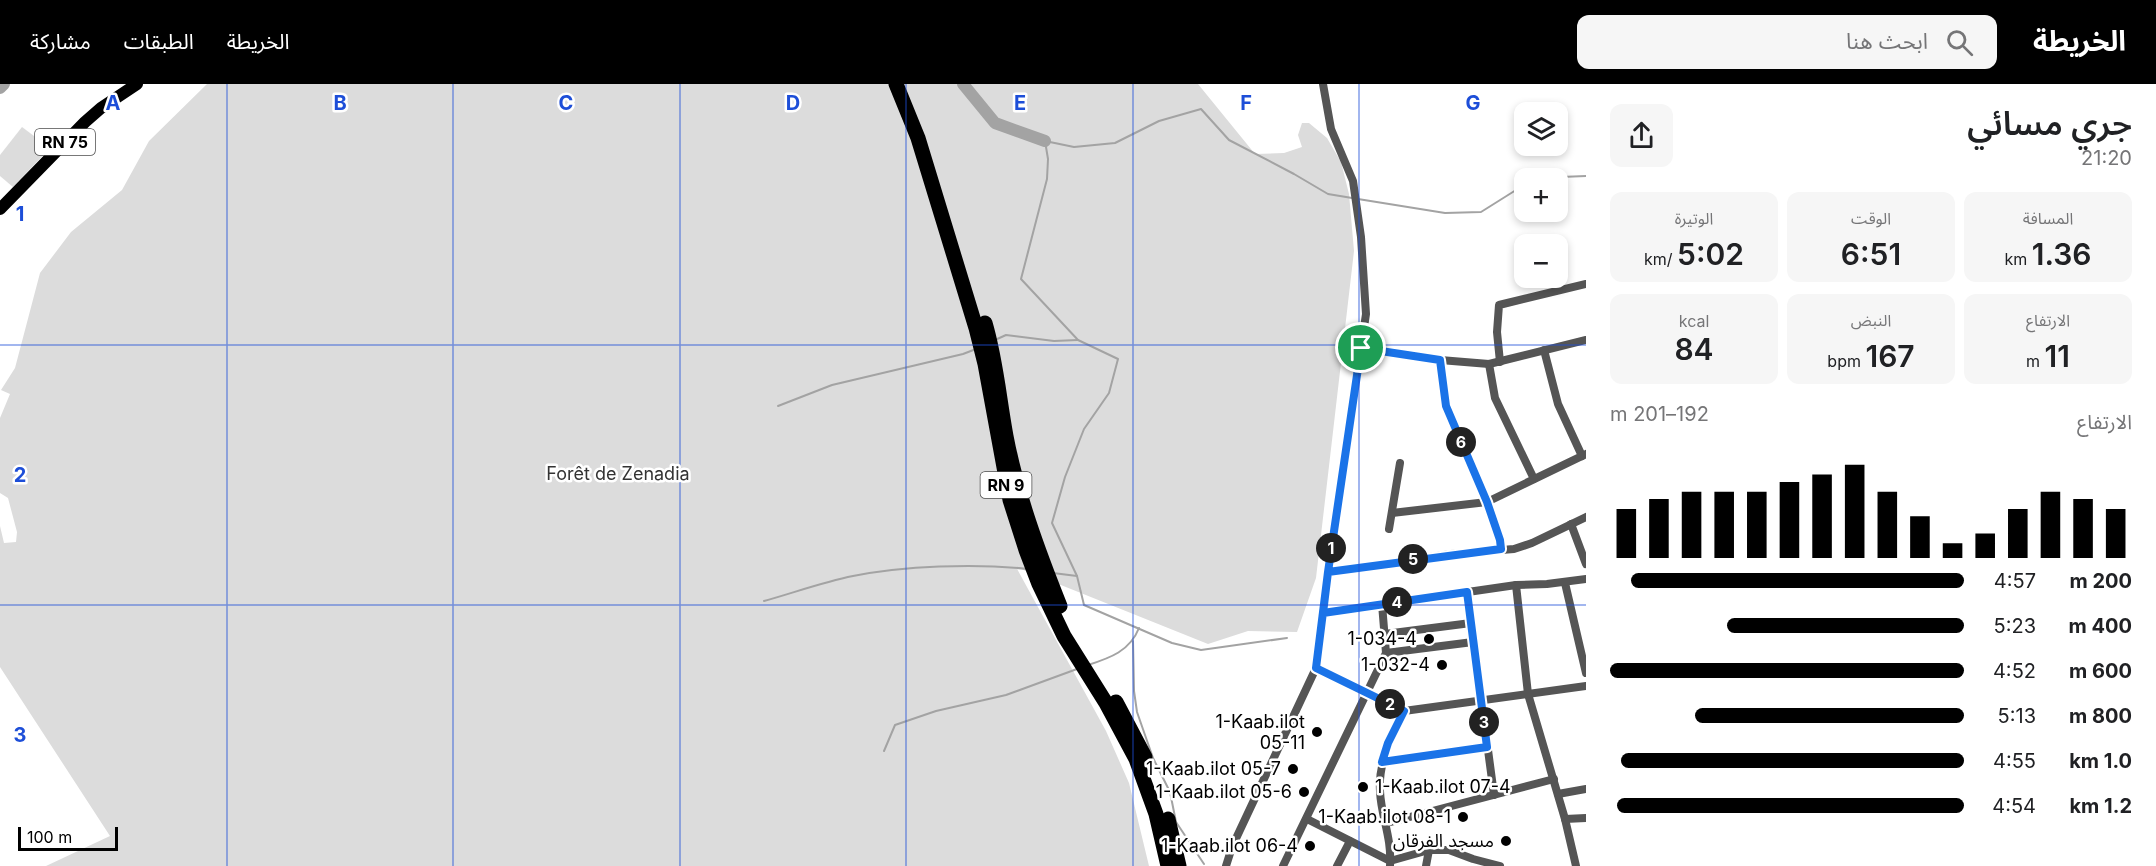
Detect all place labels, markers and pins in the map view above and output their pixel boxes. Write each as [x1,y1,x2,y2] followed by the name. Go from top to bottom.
[1335,322,1386,373] pin
[1446,427,1476,457] pin: 6
[1316,533,1346,563] pin: 1
[1398,544,1428,574] pin: 5
[1382,587,1412,617] pin: 4
[1347,628,1417,649] place label: 1-034-4
[1422,632,1436,646] marker: 1-034-4
[1361,654,1430,675] place label: 1-032-4
[1435,658,1449,672] marker: 1-032-4
[1375,689,1405,719] pin: 2
[1469,707,1499,737] pin: 3
[1215,711,1305,753] place label: 1-Kaab.ilot 05-11
[1310,725,1324,739] marker: 1-Kaab.ilot 05-11
[1146,758,1281,779] place label: 1-Kaab.ilot 05-7
[1286,762,1300,776] marker: 1-Kaab.ilot 05-7
[1375,776,1511,797] place label: 1-Kaab.ilot 07-4
[1356,780,1370,794] marker: 1-Kaab.ilot 07-4
[1156,781,1292,802] place label: 1-Kaab.ilot 05-6
[1297,785,1311,799] marker: 1-Kaab.ilot 05-6
[1318,806,1451,827] place label: 1-Kaab.ilot 08-1
[1456,810,1470,824] marker: 1-Kaab.ilot 08-1
[1393,830,1494,852] place label: مسجد الفرقان
[1499,834,1513,848] marker: مسجد الفرقان
[1161,835,1298,856] place label: 1-Kaab.ilot 06-4
[1303,839,1317,853] marker: 1-Kaab.ilot 06-4

